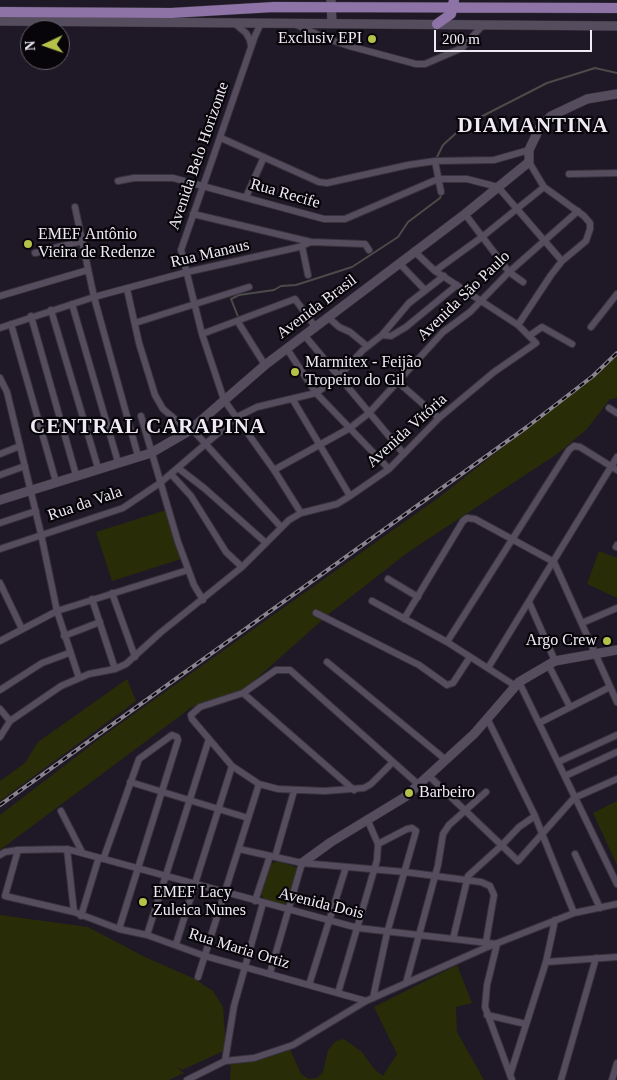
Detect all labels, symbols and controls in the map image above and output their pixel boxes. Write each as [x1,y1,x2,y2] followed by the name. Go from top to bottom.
[20,20,70,70] north arrow
[437,20,594,52] scale bar
[278,29,362,49] place label: Exclusiv EPI
[442,31,480,47] text: 200 m
[366,33,378,45] marker: Exclusiv EPI
[23,40,38,51] text: N
[165,79,233,233] street label: Avenida Belo Horizonte
[456,114,610,140] district label: DIAMANTINA
[248,175,322,213] street label: Rua Recife
[38,225,155,263] place label: EMEF Antônio Vieira de Redenze
[169,236,251,272] street label: Rua Manaus
[22,238,34,250] marker: EMEF Antônio Vieira de Redenze
[414,247,514,345] street label: Avenida São Paulo
[273,271,361,343] street label: Avenida Brasil
[305,353,421,391] place label: Marmitex - Feijão Tropeiro do Gil
[289,366,301,378] marker: Marmitex - Feijão Tropeiro do Gil
[363,390,451,472] street label: Avenida Vitória
[28,415,268,441] district label: CENTRAL CARAPINA
[45,482,125,526] street label: Rua da Vala
[526,631,597,651] place label: Argo Crew
[601,635,613,647] marker: Argo Crew
[419,783,475,803] place label: Barbeiro
[403,787,415,799] marker: Barbeiro
[153,883,246,921] place label: EMEF Lacy Zuleica Nunes
[276,884,366,924] street label: Avenida Dois
[137,896,149,908] marker: EMEF Lacy Zuleica Nunes
[186,924,292,974] street label: Rua Maria Ortiz

